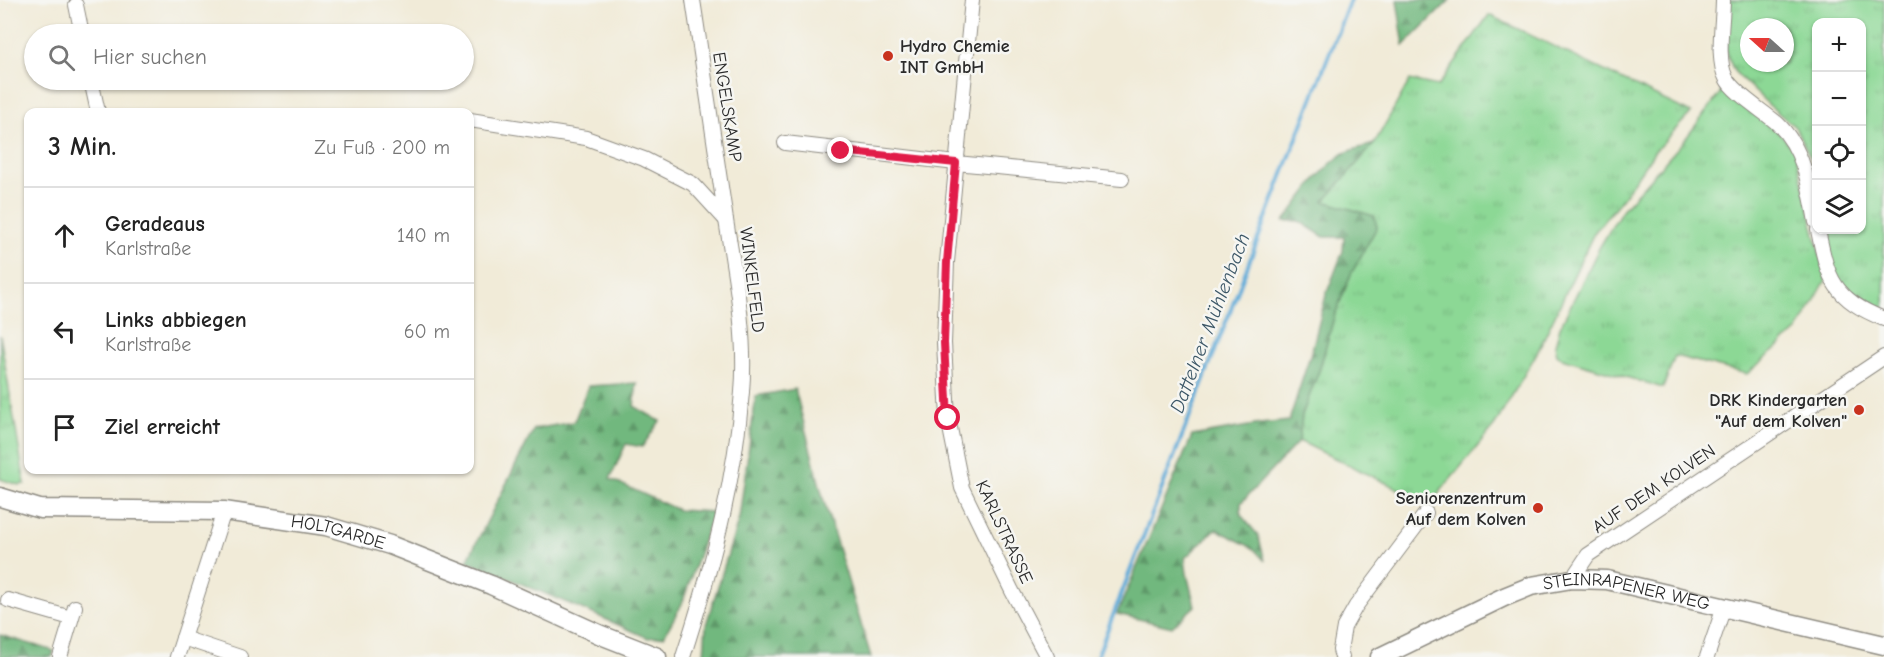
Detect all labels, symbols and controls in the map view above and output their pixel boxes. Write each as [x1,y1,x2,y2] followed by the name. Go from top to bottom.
[1740,18,1794,72] north arrow
[1812,18,1866,234] map controls
[1812,18,1866,72] button: +
[24,24,474,90] search box
[900,36,1010,78] place label: Hydro Chemie INT GmbH
[45,41,78,74] icon: search
[93,44,207,70] text: Hier suchen
[881,49,895,63] marker: Hydro Chemie INT GmbH
[708,51,746,163] street label: ENGELSKAMP
[1812,72,1866,126] button: −
[1812,126,1866,180] button: locate
[48,132,116,162] text: 3 Min.
[314,136,450,159] text: Zu Fuß · 200 m
[827,137,853,163] route end
[1812,180,1866,234] button: layers
[105,211,205,237] text: Geradeaus
[48,219,81,252] icon: ahead
[397,224,450,247] text: 140 m
[735,226,769,334] street label: WINKELFELD
[1165,230,1255,416] water label: Dattelner Mühlenbach
[105,237,191,260] text: Karlstraße
[105,307,247,333] text: Links abbiegen
[48,315,81,348] icon: left
[404,320,450,343] text: 60 m
[105,333,191,356] text: Karlstraße
[1709,390,1847,432] place label: DRK Kindergarten "Auf dem Kolven"
[1852,403,1866,417] marker: DRK Kindergarten "Auf dem Kolven"
[934,404,960,430] route start
[48,411,81,444] icon: arrive
[105,414,220,440] text: Ziel erreicht
[1589,440,1719,538] street label: AUF DEM KOLVEN
[971,477,1037,587] street label: KARLSTRASSE
[1396,488,1526,530] place label: Seniorenzentrum Auf dem Kolven
[1531,501,1545,515] marker: Seniorenzentrum Auf dem Kolven
[290,510,388,554] street label: HOLTGARDE
[1541,569,1712,614] street label: STEINRAPENER WEG

